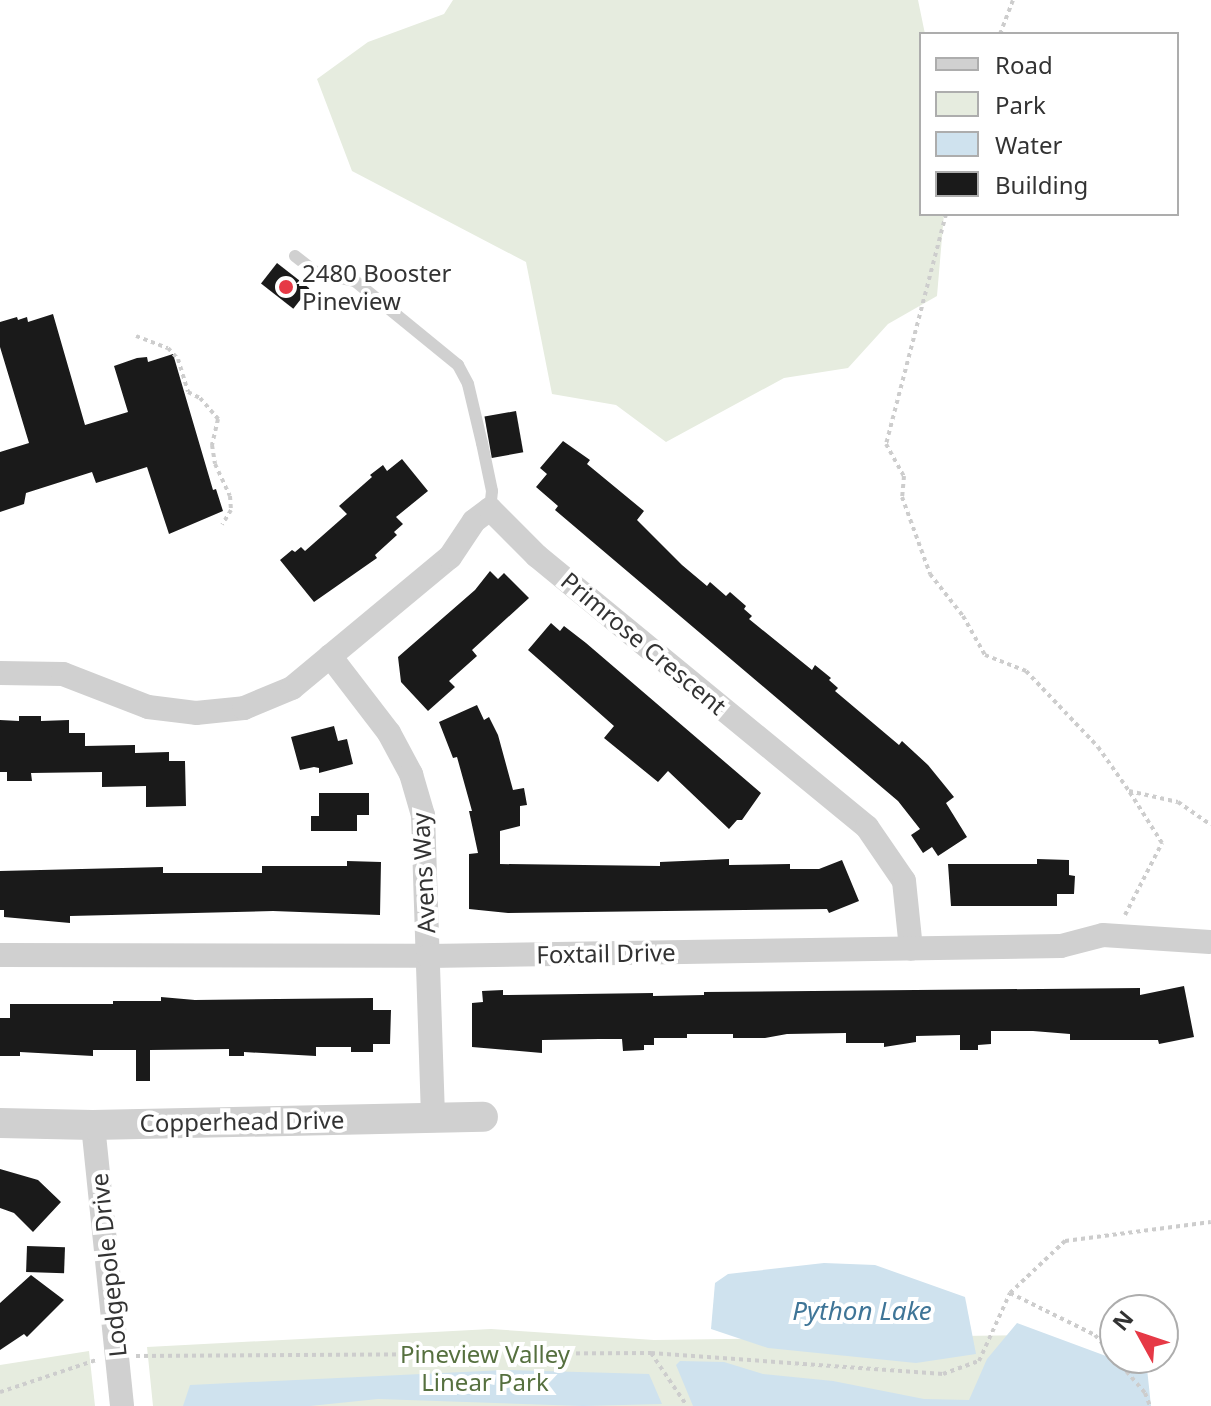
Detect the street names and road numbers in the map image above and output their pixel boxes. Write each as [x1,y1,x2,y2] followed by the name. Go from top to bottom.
[556,566,732,720] street label: Primrose Crescent
[405,812,441,934] street label: Avens Way
[536,937,676,969] street label: Foxtail Drive
[139,1105,345,1137] street label: Copperhead Drive
[84,1172,132,1358] street label: Lodgepole Drive

